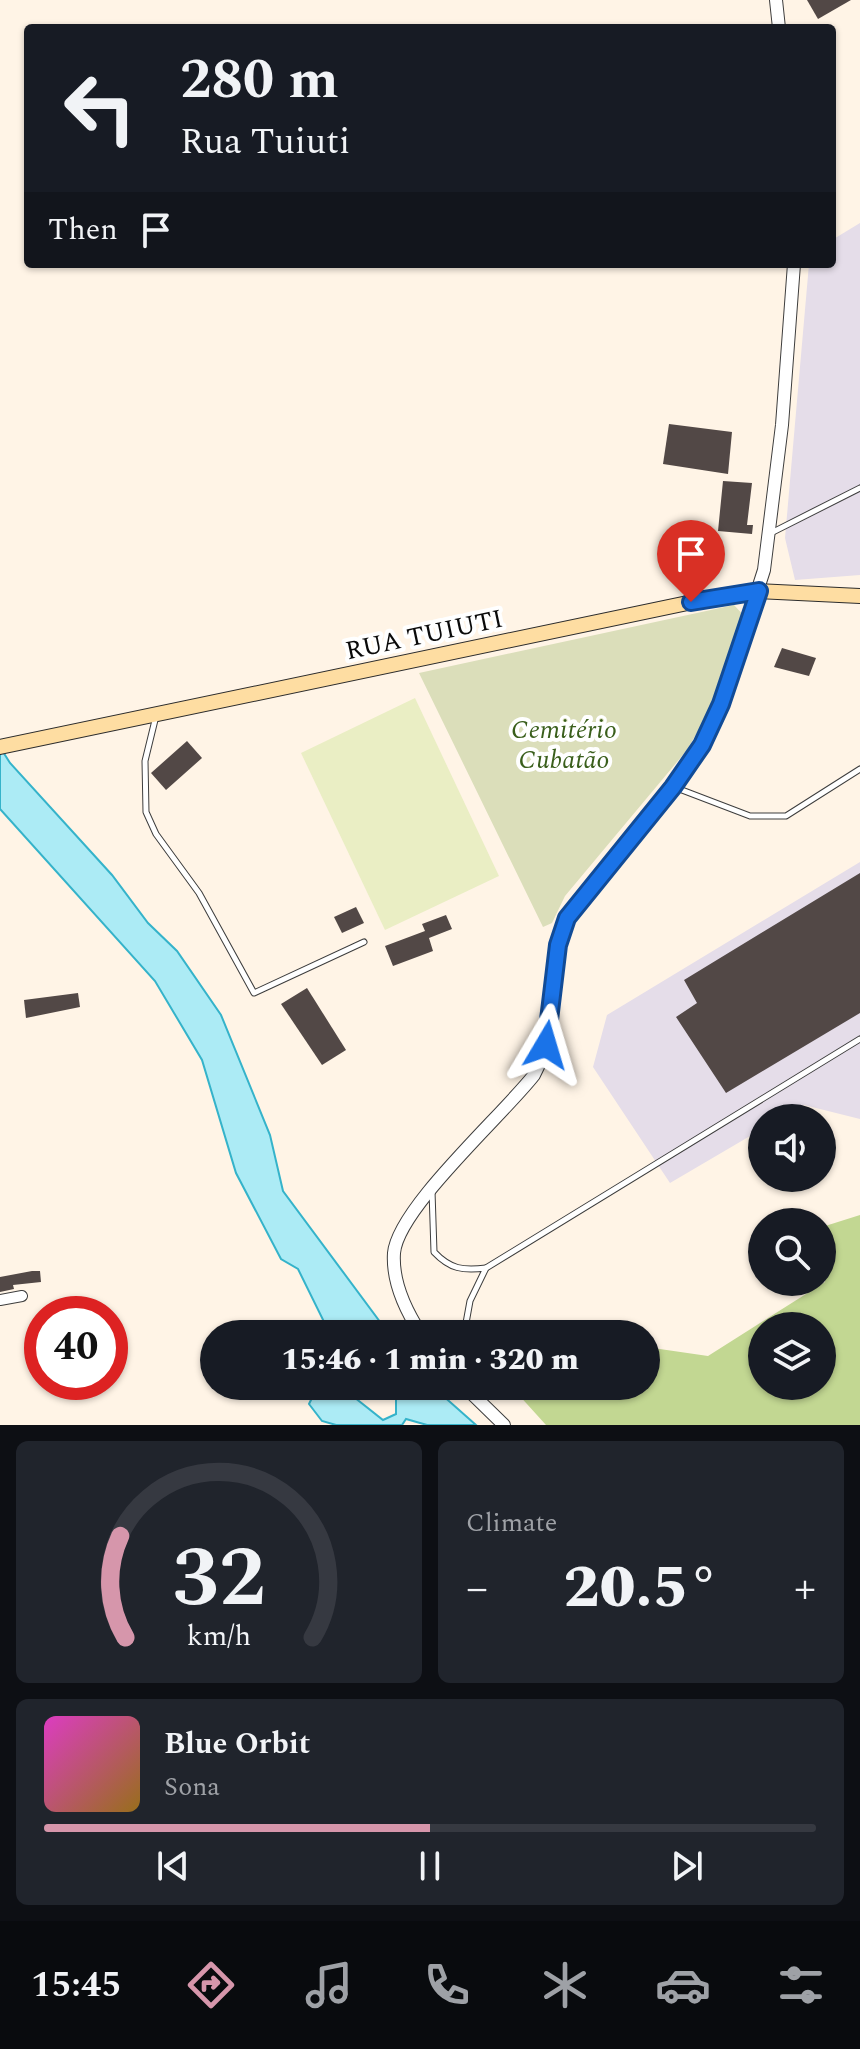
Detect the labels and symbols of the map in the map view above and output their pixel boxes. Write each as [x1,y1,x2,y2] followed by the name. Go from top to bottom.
[657,520,725,602] pin
[342,599,507,671] street label: RUA TUIUTI
[511,710,617,780] park label: Cemitério Cubatão
[504,1003,588,1087] position arrow
[24,1296,128,1400] speed limit sign: 40

